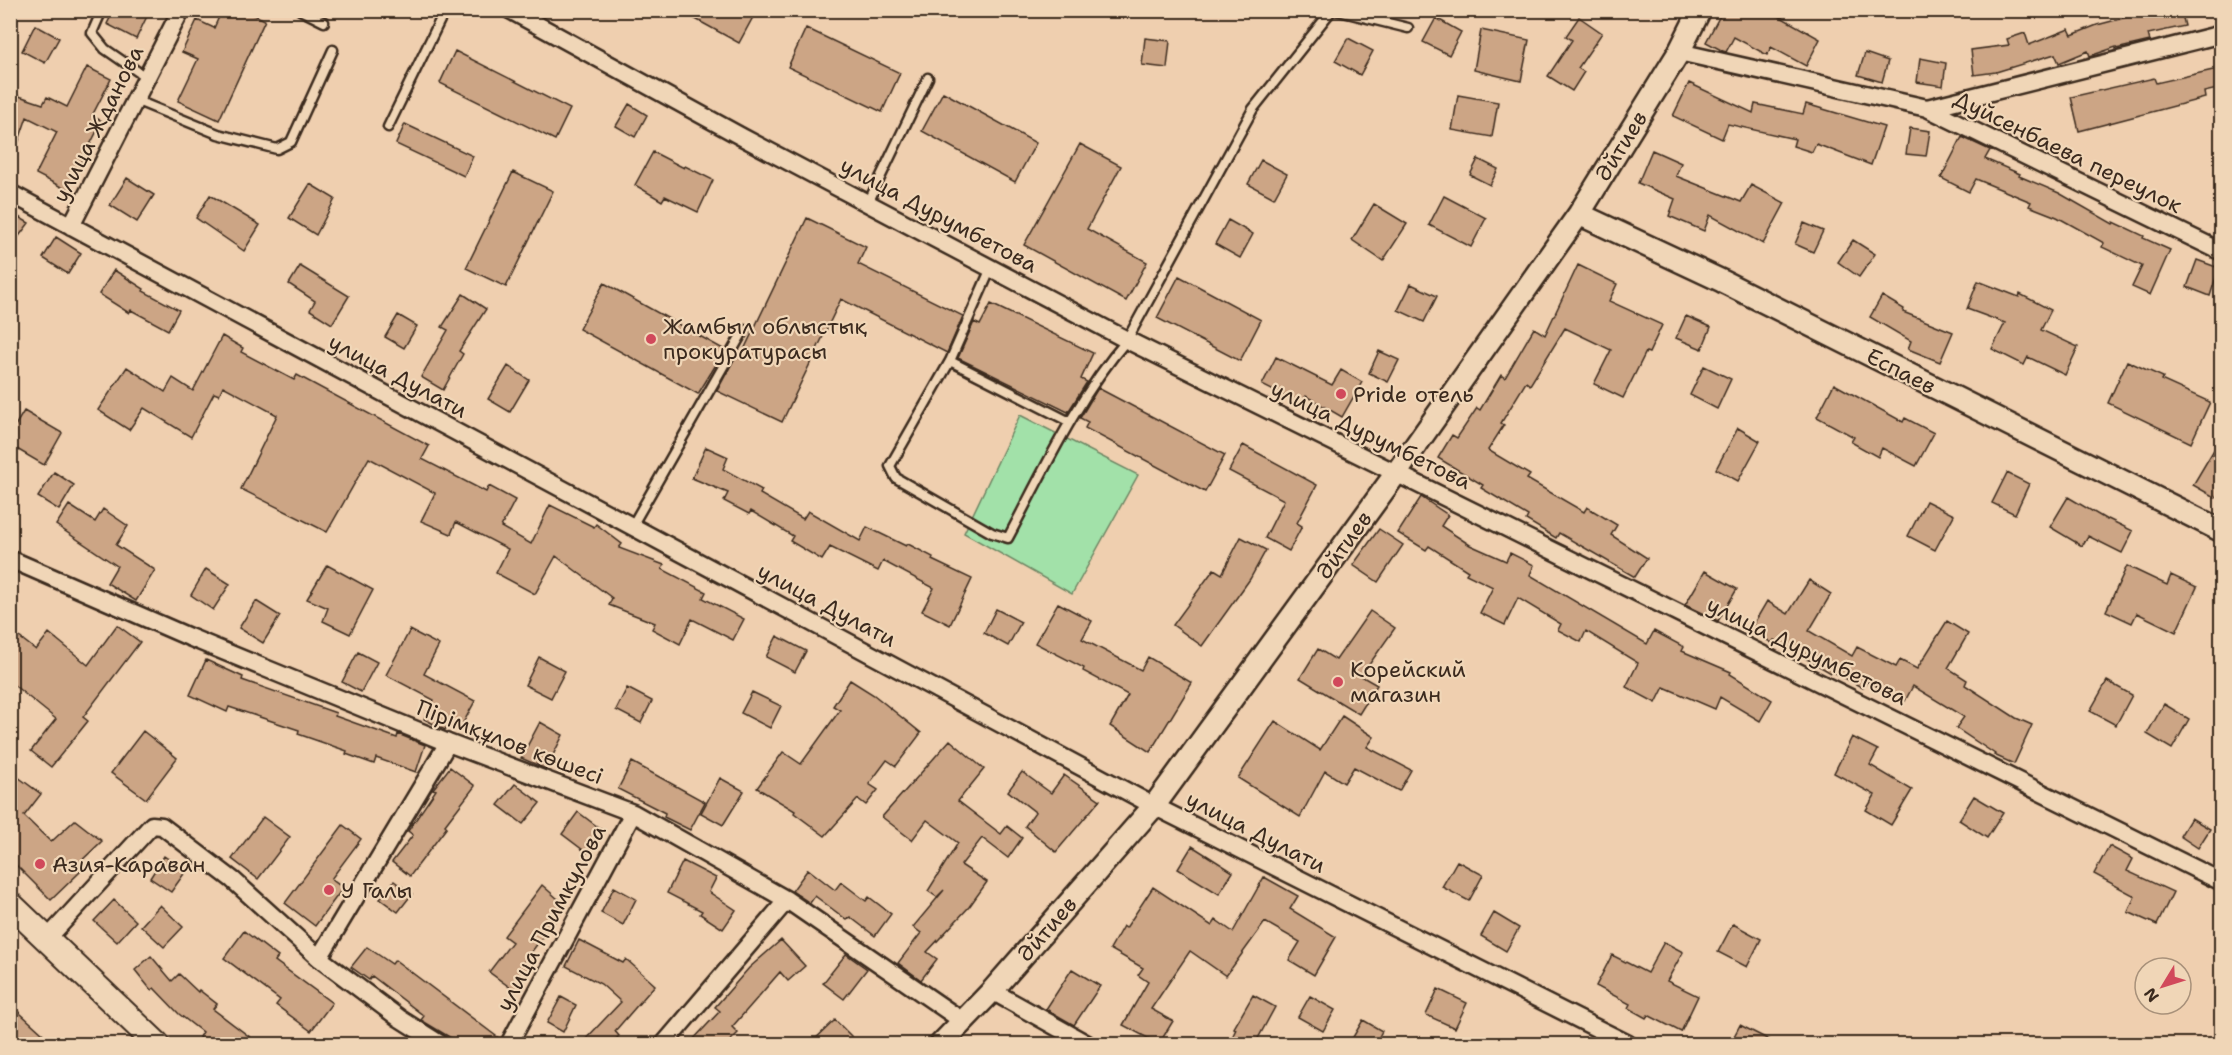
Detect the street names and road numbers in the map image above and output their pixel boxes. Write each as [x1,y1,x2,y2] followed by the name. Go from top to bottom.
[46,40,150,208] street label: улица Жданова
[1949,84,2187,220] street label: Дуйсенбаева переулок
[1588,106,1654,186] street label: Әйтиев
[835,151,1043,279] street label: улица Дурумбетова
[324,327,472,425] street label: улица Дулати
[1861,341,1941,401] street label: Еспаев
[1266,374,1476,496] street label: улица Дурумбетова
[1310,505,1378,585] street label: Әйтиев
[753,556,901,654] street label: улица Дулати
[1702,590,1912,712] street label: улица Дурумбетова
[413,693,607,791] street label: Пірімқұлов көшесі
[1181,784,1331,880] street label: улица Дулати
[490,819,613,1016] street label: улица Примкулова
[1011,890,1083,968] street label: Әйтиев

